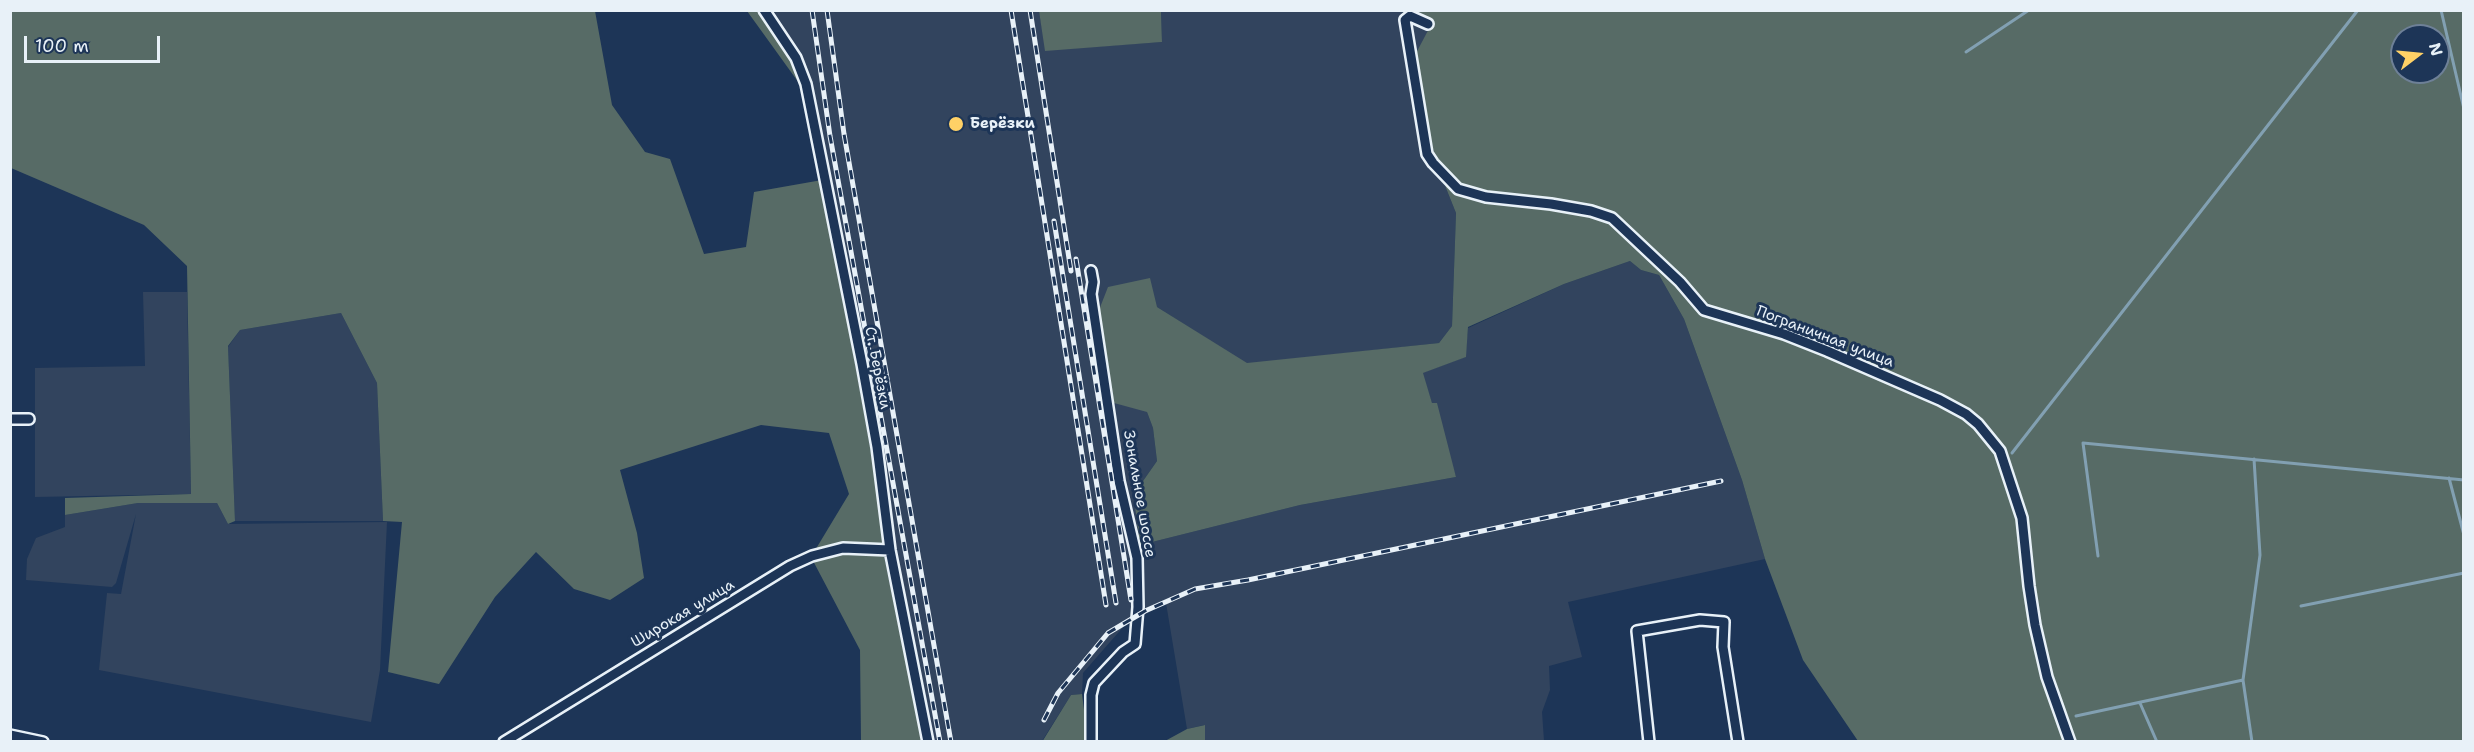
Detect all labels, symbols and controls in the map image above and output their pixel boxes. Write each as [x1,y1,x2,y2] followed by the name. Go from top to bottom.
[27,24,164,62] scale bar
[2390,24,2450,84] north arrow
[35,34,89,58] text: 100 m
[2424,40,2448,58] text: N
[947,115,965,133] marker: Берёзки
[970,115,1035,133] place label: Берёзки
[1754,302,1896,372] street label: Пограничная улица
[860,325,894,411] street label: Ст. Берёзки
[1119,429,1159,559] street label: Зональное шоссе
[628,576,738,652] street label: Широкая улица

